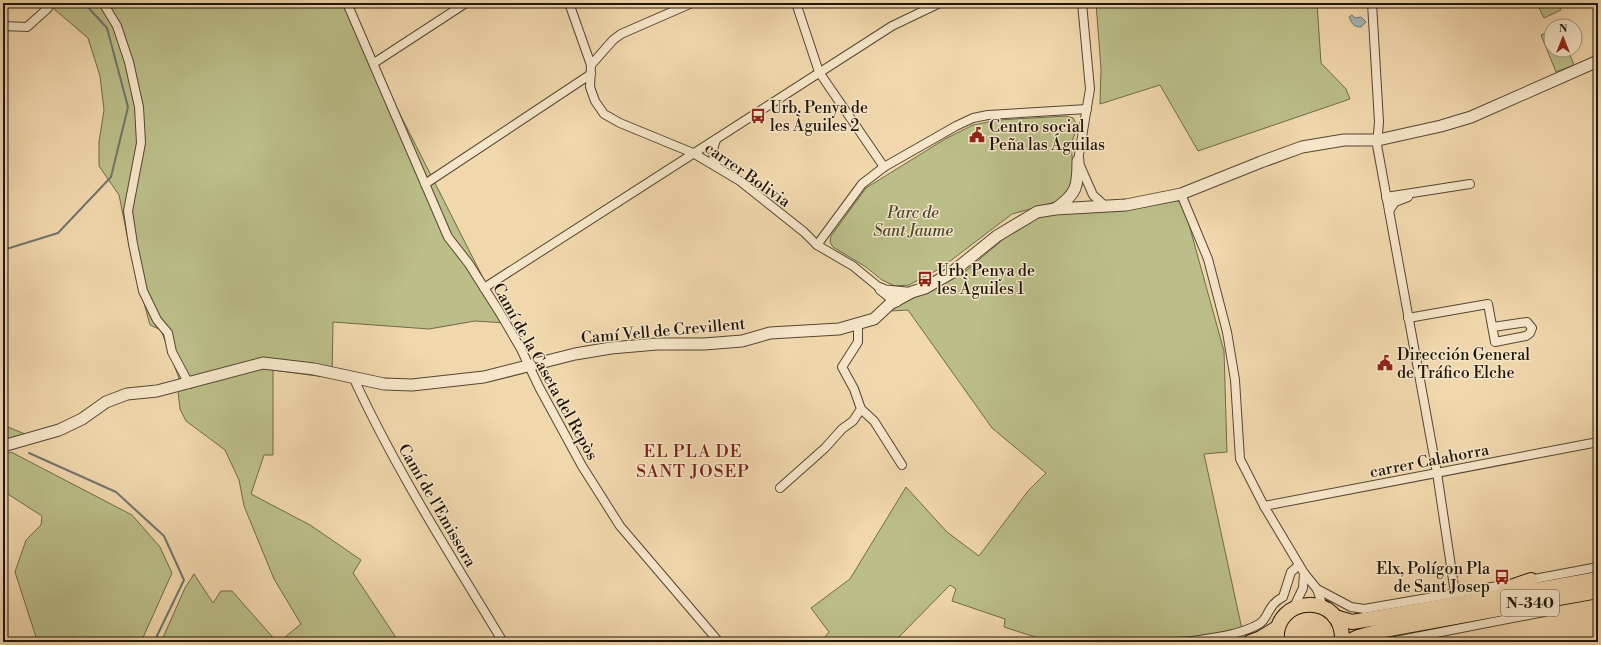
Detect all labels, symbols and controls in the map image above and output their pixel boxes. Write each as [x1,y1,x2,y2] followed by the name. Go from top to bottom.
[1543,18,1583,58] north arrow
[1559,22,1568,36] text: N
[770,98,868,136] place label: Urb. Penya de les Àguiles 2
[749,107,767,125] bus stop icon: Urb. Penya de les Àguiles 2
[989,117,1105,155] place label: Centro social Peña las Águilas
[968,126,986,144] public building icon: Centro social Peña las Águilas
[701,138,795,212] street label: carrer Bolivia
[873,203,953,241] park label: Parc de Sant Jaume
[937,261,1035,299] place label: Urb. Penya de les Àguiles 1
[916,270,934,288] bus stop icon: Urb. Penya de les Àguiles 1
[488,280,602,463] street label: Camí de la Caseta del Repòs
[580,314,746,348] street label: Camí Vell de Crevillent
[1397,345,1530,383] place label: Dirección General de Tráfico Elche
[1376,354,1394,372] public building icon: Dirección General de Tráfico Elche
[1368,439,1491,482] street label: carrer Calahorra
[394,440,481,571] street label: Camí de l'Emissora
[636,441,750,483] district label: EL PLA DE SANT JOSEP
[1376,559,1491,597] place label: Elx, Polígon Pla de Sant Josep
[1493,568,1511,586] bus stop icon: Elx, Polígon Pla de Sant Josep
[1501,590,1559,616] road number: N-340

